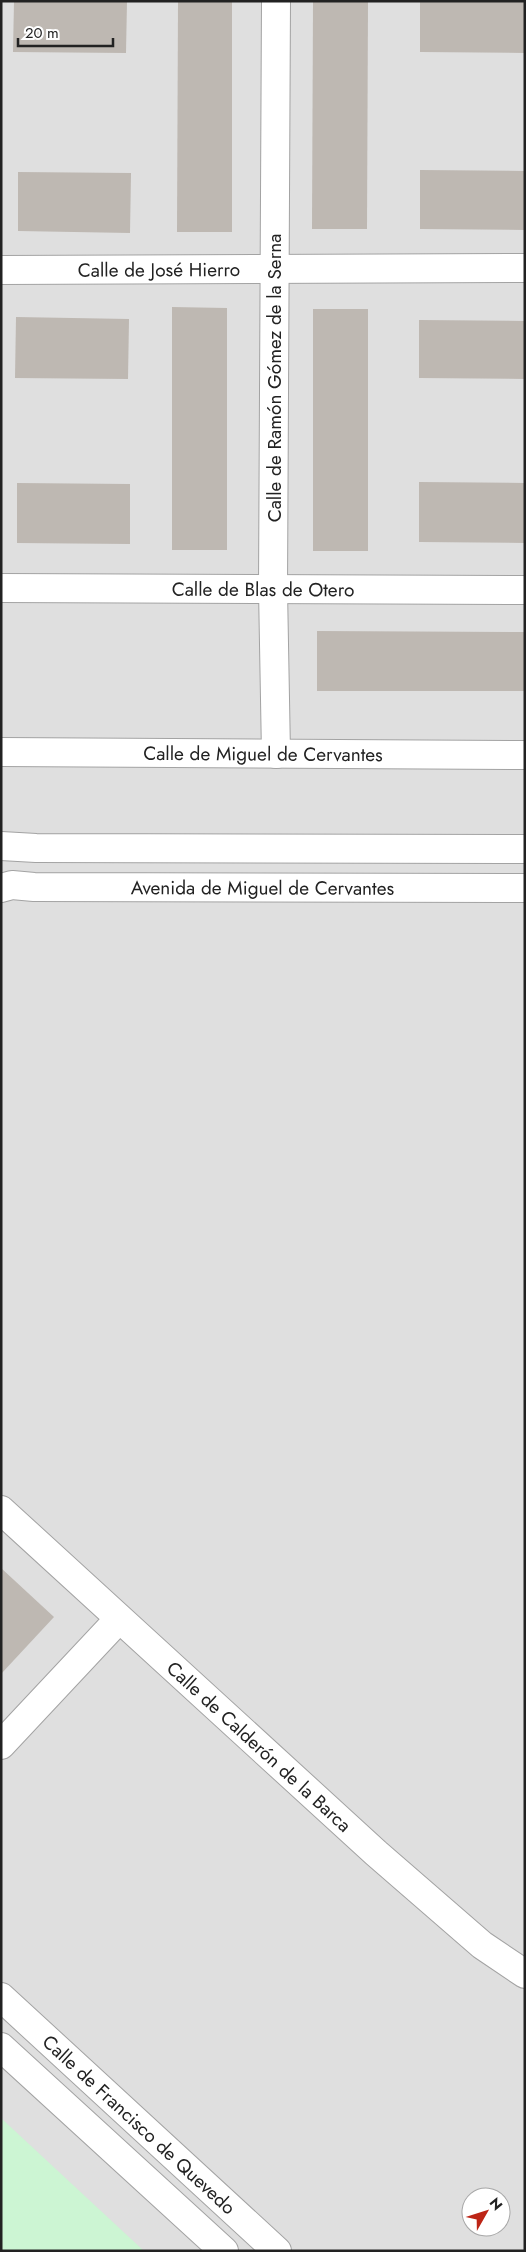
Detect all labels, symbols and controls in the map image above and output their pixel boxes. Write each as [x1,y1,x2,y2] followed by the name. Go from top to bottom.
[18,15,112,47] scale bar
[25,22,59,44] text: 20 m
[261,234,288,522] street label: Calle de Ramón Gómez de la Serna
[78,256,240,283] street label: Calle de José Hierro
[172,575,354,603] street label: Calle de Blas de Otero
[143,739,383,768] street label: Calle de Miguel de Cervantes
[131,874,394,901] street label: Avenida de Miguel de Cervantes
[161,1655,358,1838] street label: Calle de Calderón de la Barca
[37,2028,242,2220] street label: Calle de Francisco de Quevedo
[461,2187,511,2237] north arrow
[485,2193,507,2214] text: N

